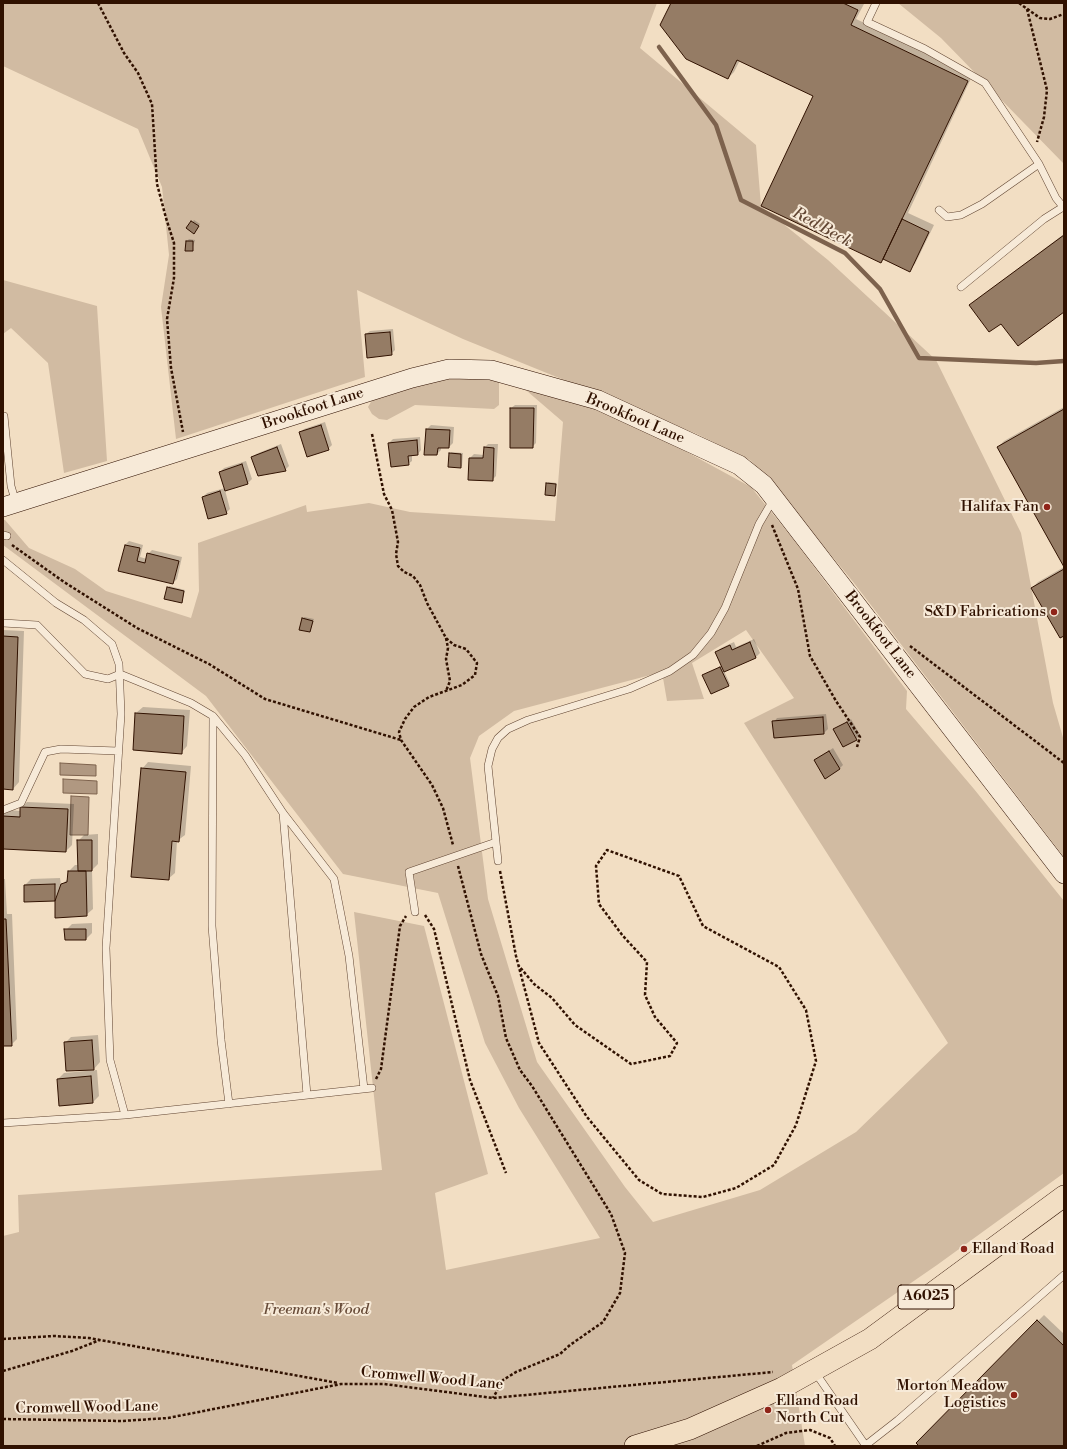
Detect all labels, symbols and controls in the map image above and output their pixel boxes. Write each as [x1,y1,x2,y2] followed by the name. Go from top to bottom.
[789,204,855,252] water label: Red Beck
[260,384,366,434] street label: Brookfoot Lane
[583,390,687,448] street label: Brookfoot Lane
[961,498,1039,516] place label: Halifax Fan
[1042,502,1052,512] marker: Halifax Fan
[840,588,920,682] street label: Brookfoot Lane
[925,603,1046,621] place label: S&D Fabrications
[1049,607,1059,617] marker: S&D Fabrications
[972,1240,1054,1258] place label: Elland Road
[959,1244,969,1254] marker: Elland Road
[898,1285,954,1309] road number: A6025
[263,1301,369,1319] park label: Freeman's Wood
[360,1364,504,1394] street label: Cromwell Wood Lane
[896,1377,1006,1412] place label: Morton Meadow Logistics
[1009,1390,1019,1400] marker: Morton Meadow Logistics
[776,1392,858,1427] place label: Elland Road North Cut
[15,1398,159,1418] street label: Cromwell Wood Lane
[763,1405,773,1415] marker: Elland Road North Cut

